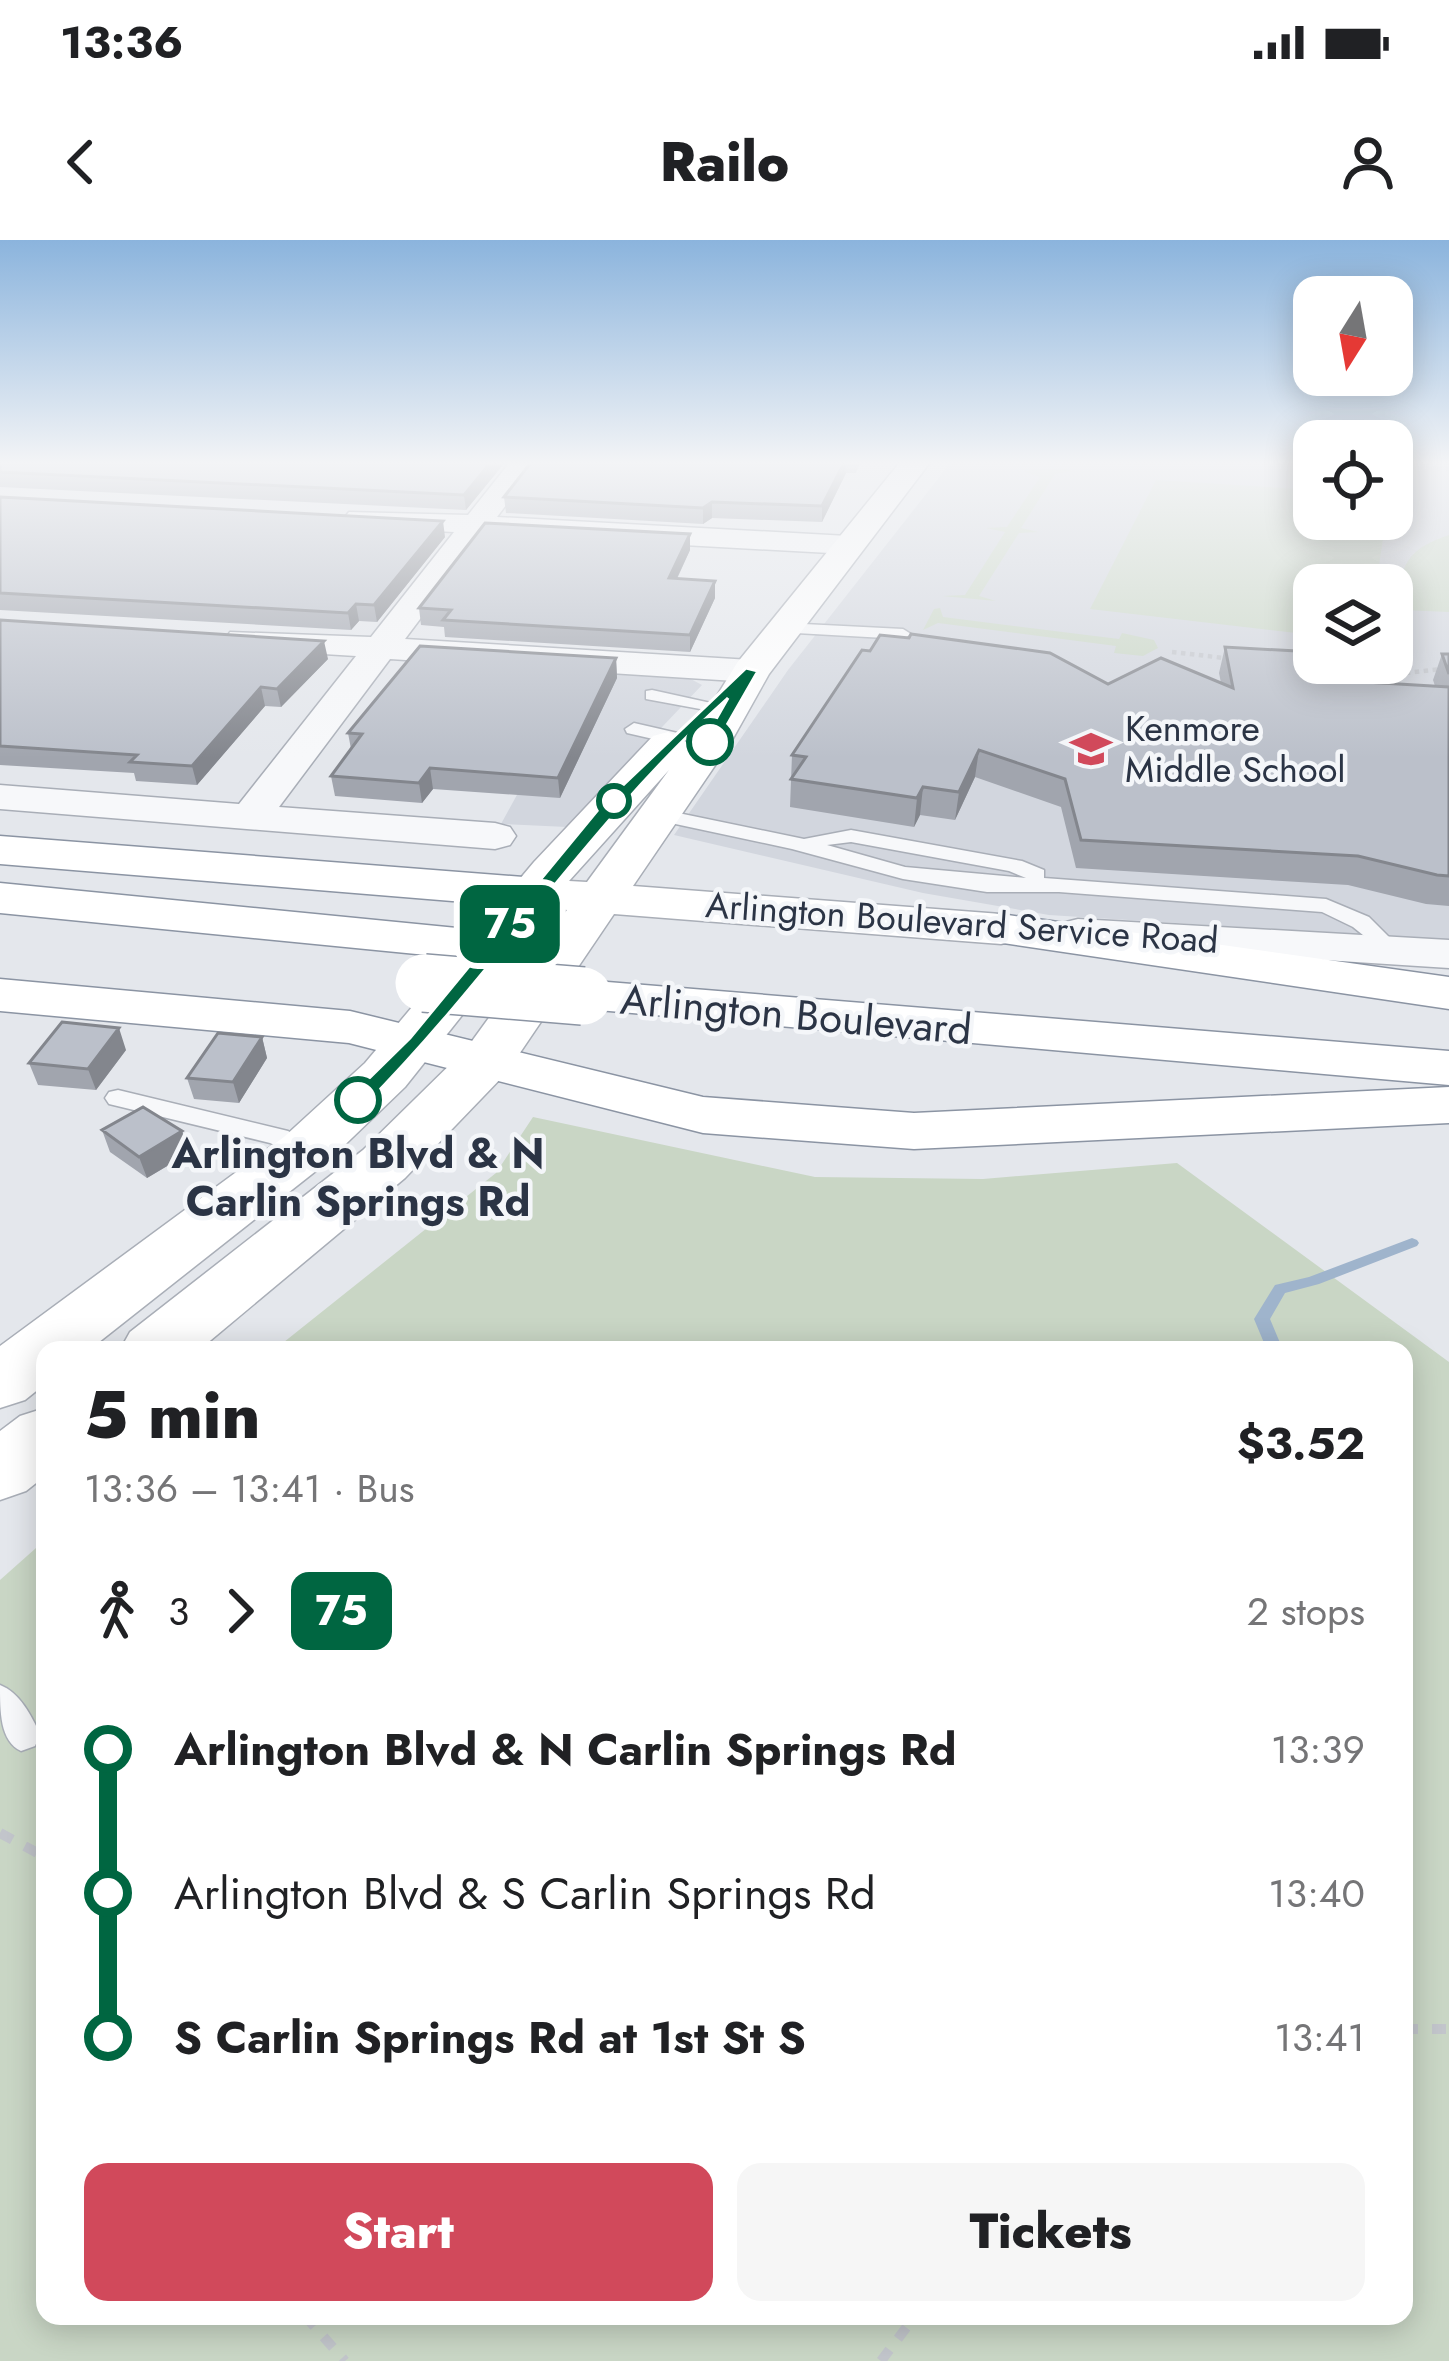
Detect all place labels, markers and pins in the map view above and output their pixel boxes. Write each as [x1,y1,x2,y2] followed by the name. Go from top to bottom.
[1125,702,1346,795] place label: Kenmore Middle School
[688,720,732,764] unlabelled marker
[1068,726,1114,772] school or university icon: Kenmore Middle School
[598,785,630,817] unlabelled marker
[336,1078,380,1122] marker: Arlington Blvd & N Carlin Springs Rd
[170,1123,545,1232] place label: Arlington Blvd & N Carlin Springs Rd

